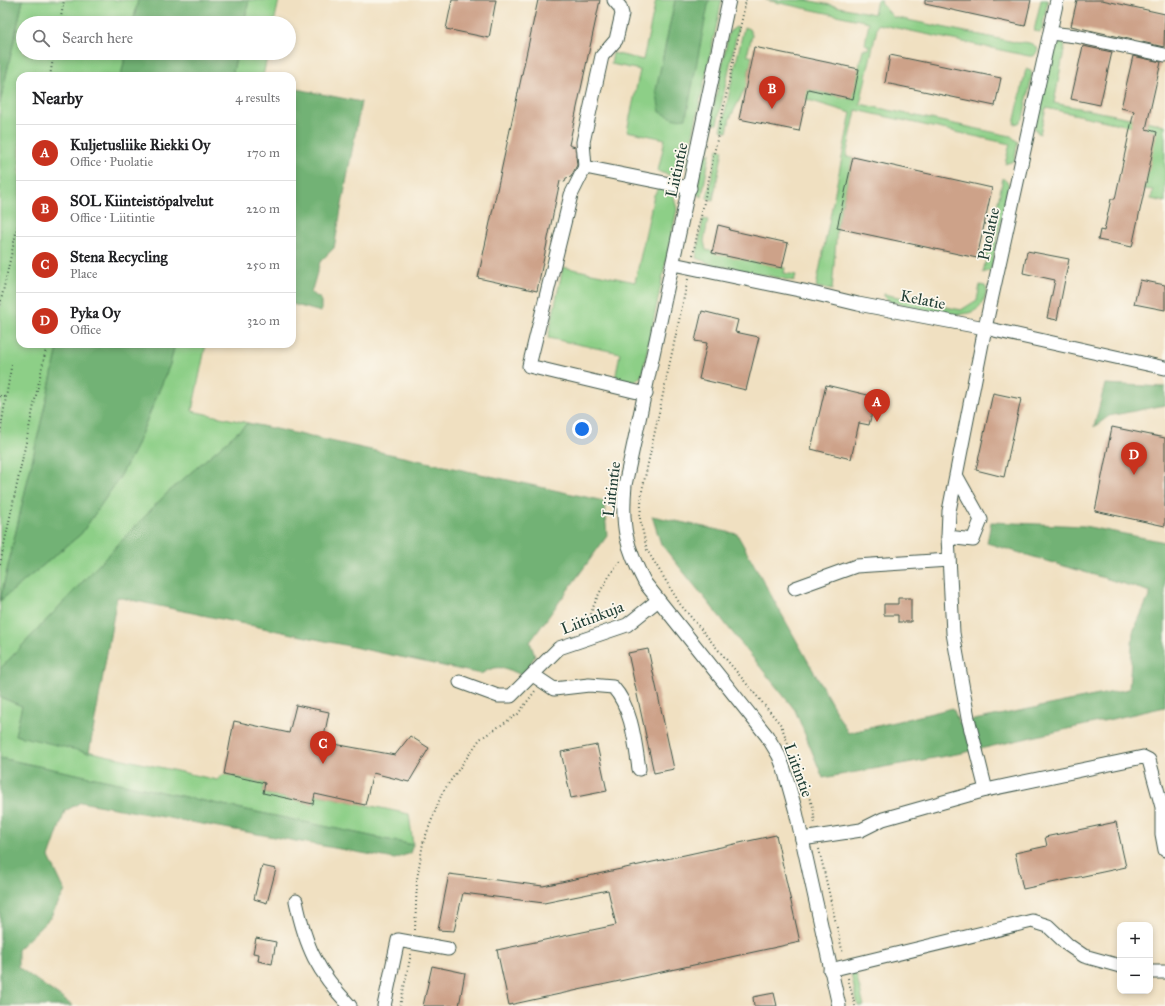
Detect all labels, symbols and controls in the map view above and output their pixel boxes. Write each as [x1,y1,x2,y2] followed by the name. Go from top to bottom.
[16,16,296,60] search box
[30,27,52,49] icon: search
[62,29,133,47] text: Search here
[759,76,785,109] pin: B
[32,88,83,109] text: Nearby
[235,90,280,106] text: 4 results
[70,136,210,154] text: Kuljetusliike Riekki Oy
[661,140,692,199] street label: Liitintie
[41,145,49,161] text: A
[247,145,280,161] text: 170 m
[70,154,153,170] text: Office · Puolatie
[70,192,214,210] text: SOL Kiinteistöpalvelut
[41,201,49,217] text: B
[246,201,280,217] text: 220 m
[974,206,1003,262] street label: Puolatie
[70,210,155,226] text: Office · Liitintie
[70,248,167,266] text: Stena Recycling
[41,257,49,273] text: C
[246,257,280,273] text: 250 m
[70,266,97,282] text: Place
[899,286,947,313] street label: Kelatie
[70,304,121,322] text: Pyka Oy
[40,313,50,329] text: D
[247,313,280,329] text: 320 m
[70,322,101,338] text: Office
[864,389,890,422] pin: A
[572,419,592,439] your location
[1121,442,1147,475] pin: D
[599,460,624,518] street label: Liitintie
[558,597,627,638] street label: Liitinkuja
[310,731,336,764] pin: C
[780,741,817,800] street label: Liitintie
[1117,922,1153,994] map controls
[1117,922,1153,958] button: +
[1117,958,1153,994] button: −

